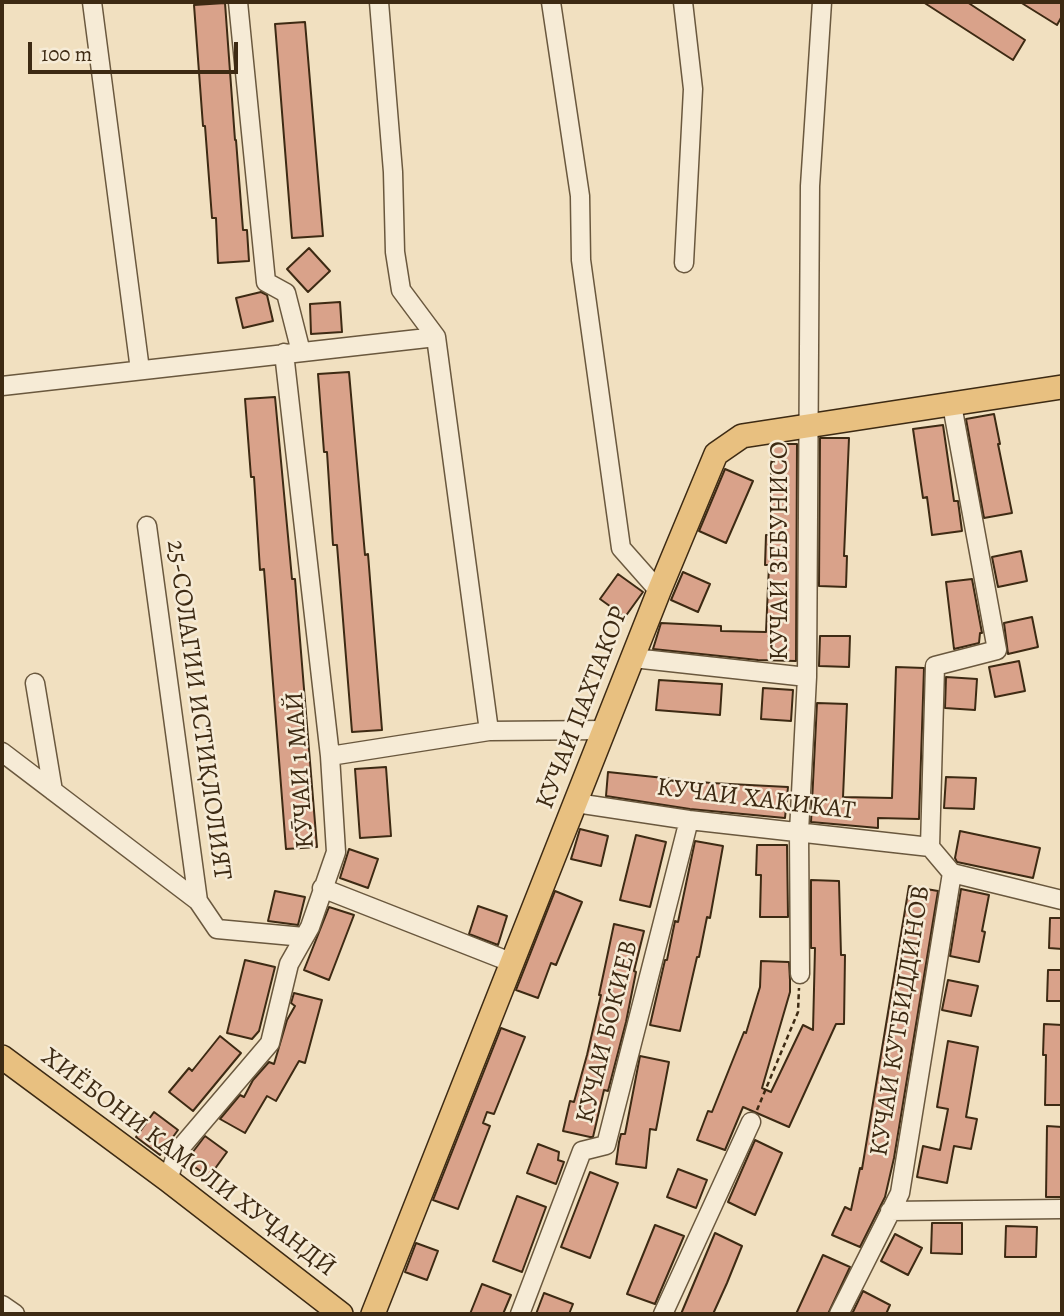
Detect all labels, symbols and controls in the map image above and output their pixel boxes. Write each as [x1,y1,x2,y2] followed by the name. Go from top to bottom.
[32,28,242,72] scale bar
[41,40,92,68] text: 100 m
[765,441,797,661] street label: КУЧАИ ЗЕБУНИСО
[159,538,237,882] street label: 25-СОЛАГИИ ИСТИҚЛОЛИЯТ
[530,603,636,813] street label: КУЧАИ ПАХТАКОР
[280,690,322,850] street label: КӮЧАИ 1 МАЙ
[655,772,857,828] street label: КУЧАИ ХАКИКАТ
[864,883,938,1159] street label: КУЧАИ КУТБИДДИНОВ
[570,937,646,1127] street label: КУЧАИ БОКИЕВ
[35,1042,341,1284] street label: ХИЁБОНИ КАМОЛИ ХУҶАНДӢ

